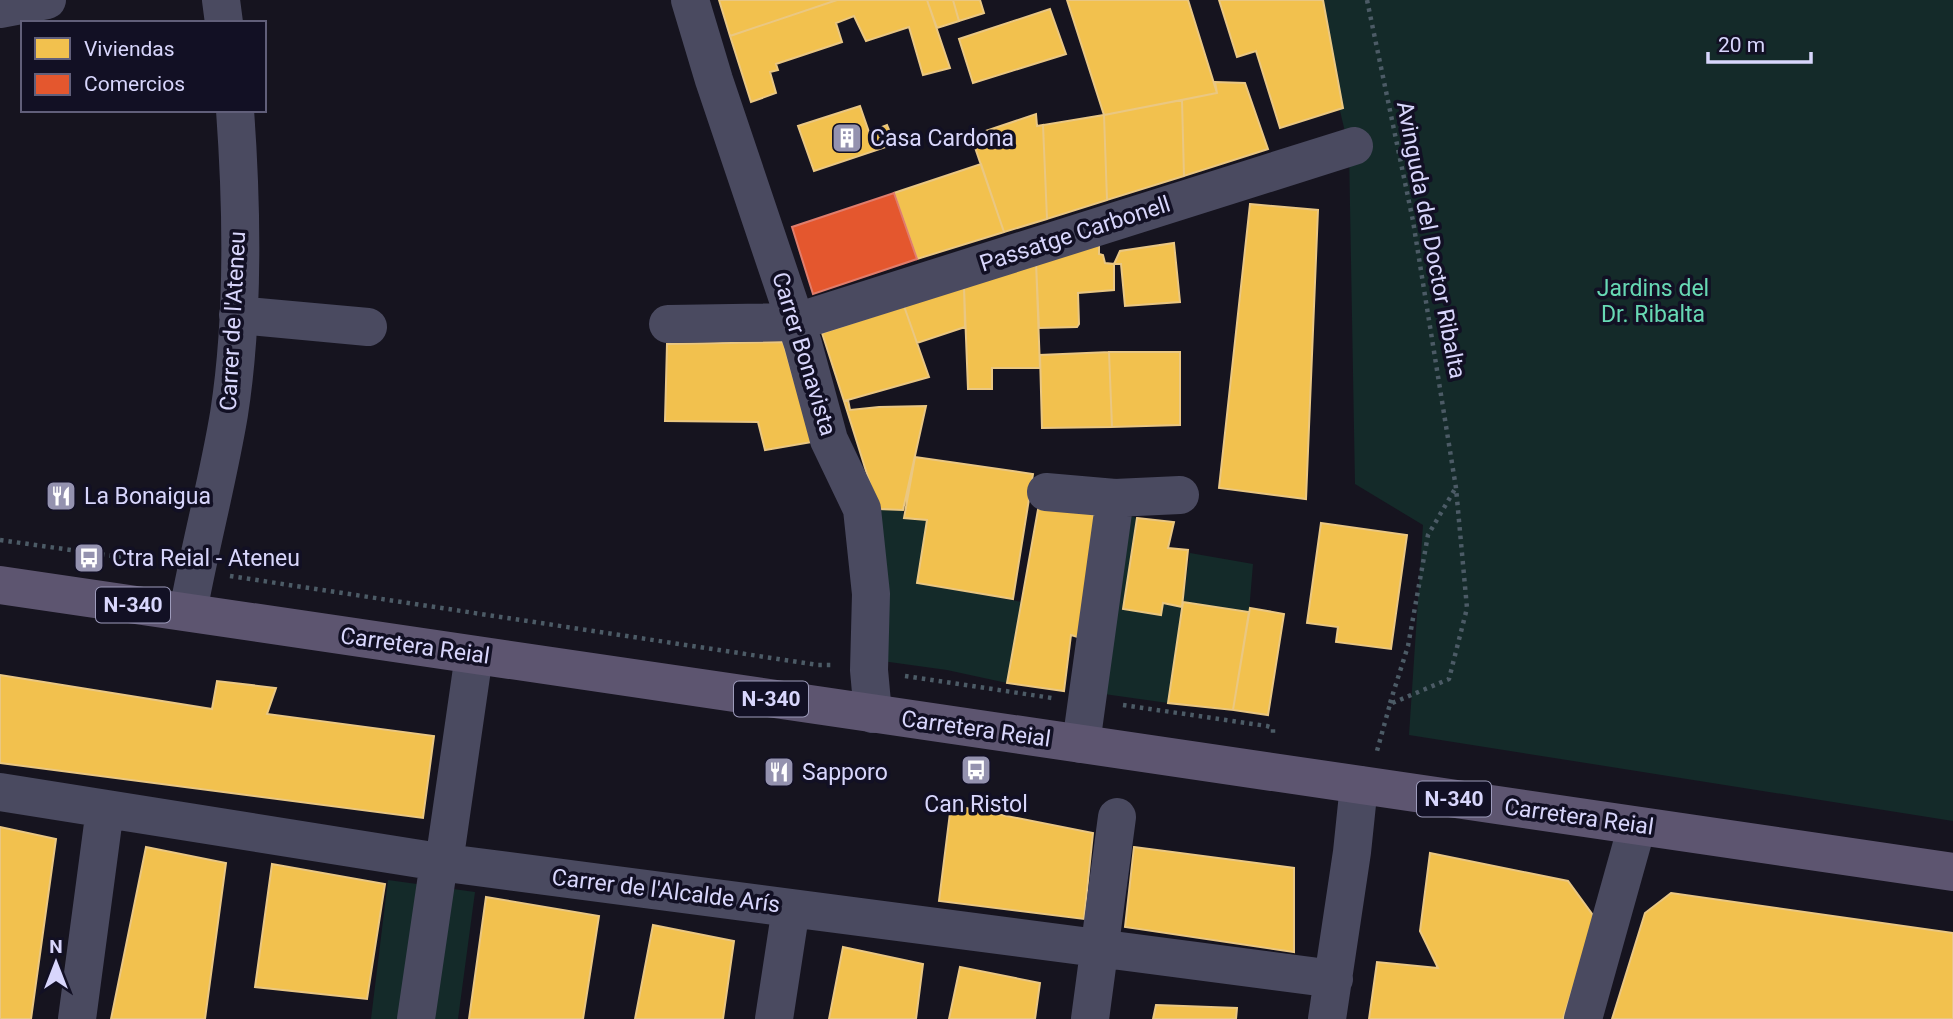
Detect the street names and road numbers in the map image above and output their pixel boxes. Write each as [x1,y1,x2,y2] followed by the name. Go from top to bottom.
[1391,99,1471,381] street label: Avinguda del Doctor Ribalta
[976,190,1174,278] street label: Passatge Carbonell
[215,231,251,411] street label: Carrer de l'Ateneu
[766,269,842,439] street label: Carrer Bonavista
[96,588,170,622] road number: N-340
[339,622,491,670] street label: Carretera Reial
[734,682,808,716] road number: N-340
[900,705,1052,753] street label: Carretera Reial
[1417,782,1491,816] road number: N-340
[1503,793,1655,841] street label: Carretera Reial
[550,864,782,918] street label: Carrer de l'Alcalde Arís

